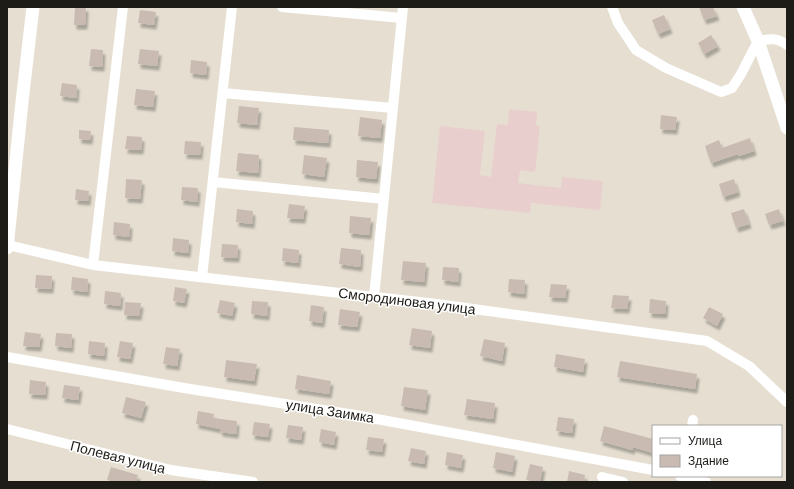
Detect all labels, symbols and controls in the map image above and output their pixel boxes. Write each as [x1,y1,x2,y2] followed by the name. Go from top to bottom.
[337,284,477,317] street label: Смородиновая улица
[285,395,376,426] street label: улица Заимка
[652,425,782,477] legend
[688,433,722,448] text: Улица
[69,436,168,477] street label: Полевая улица
[688,453,729,468] text: Здание

